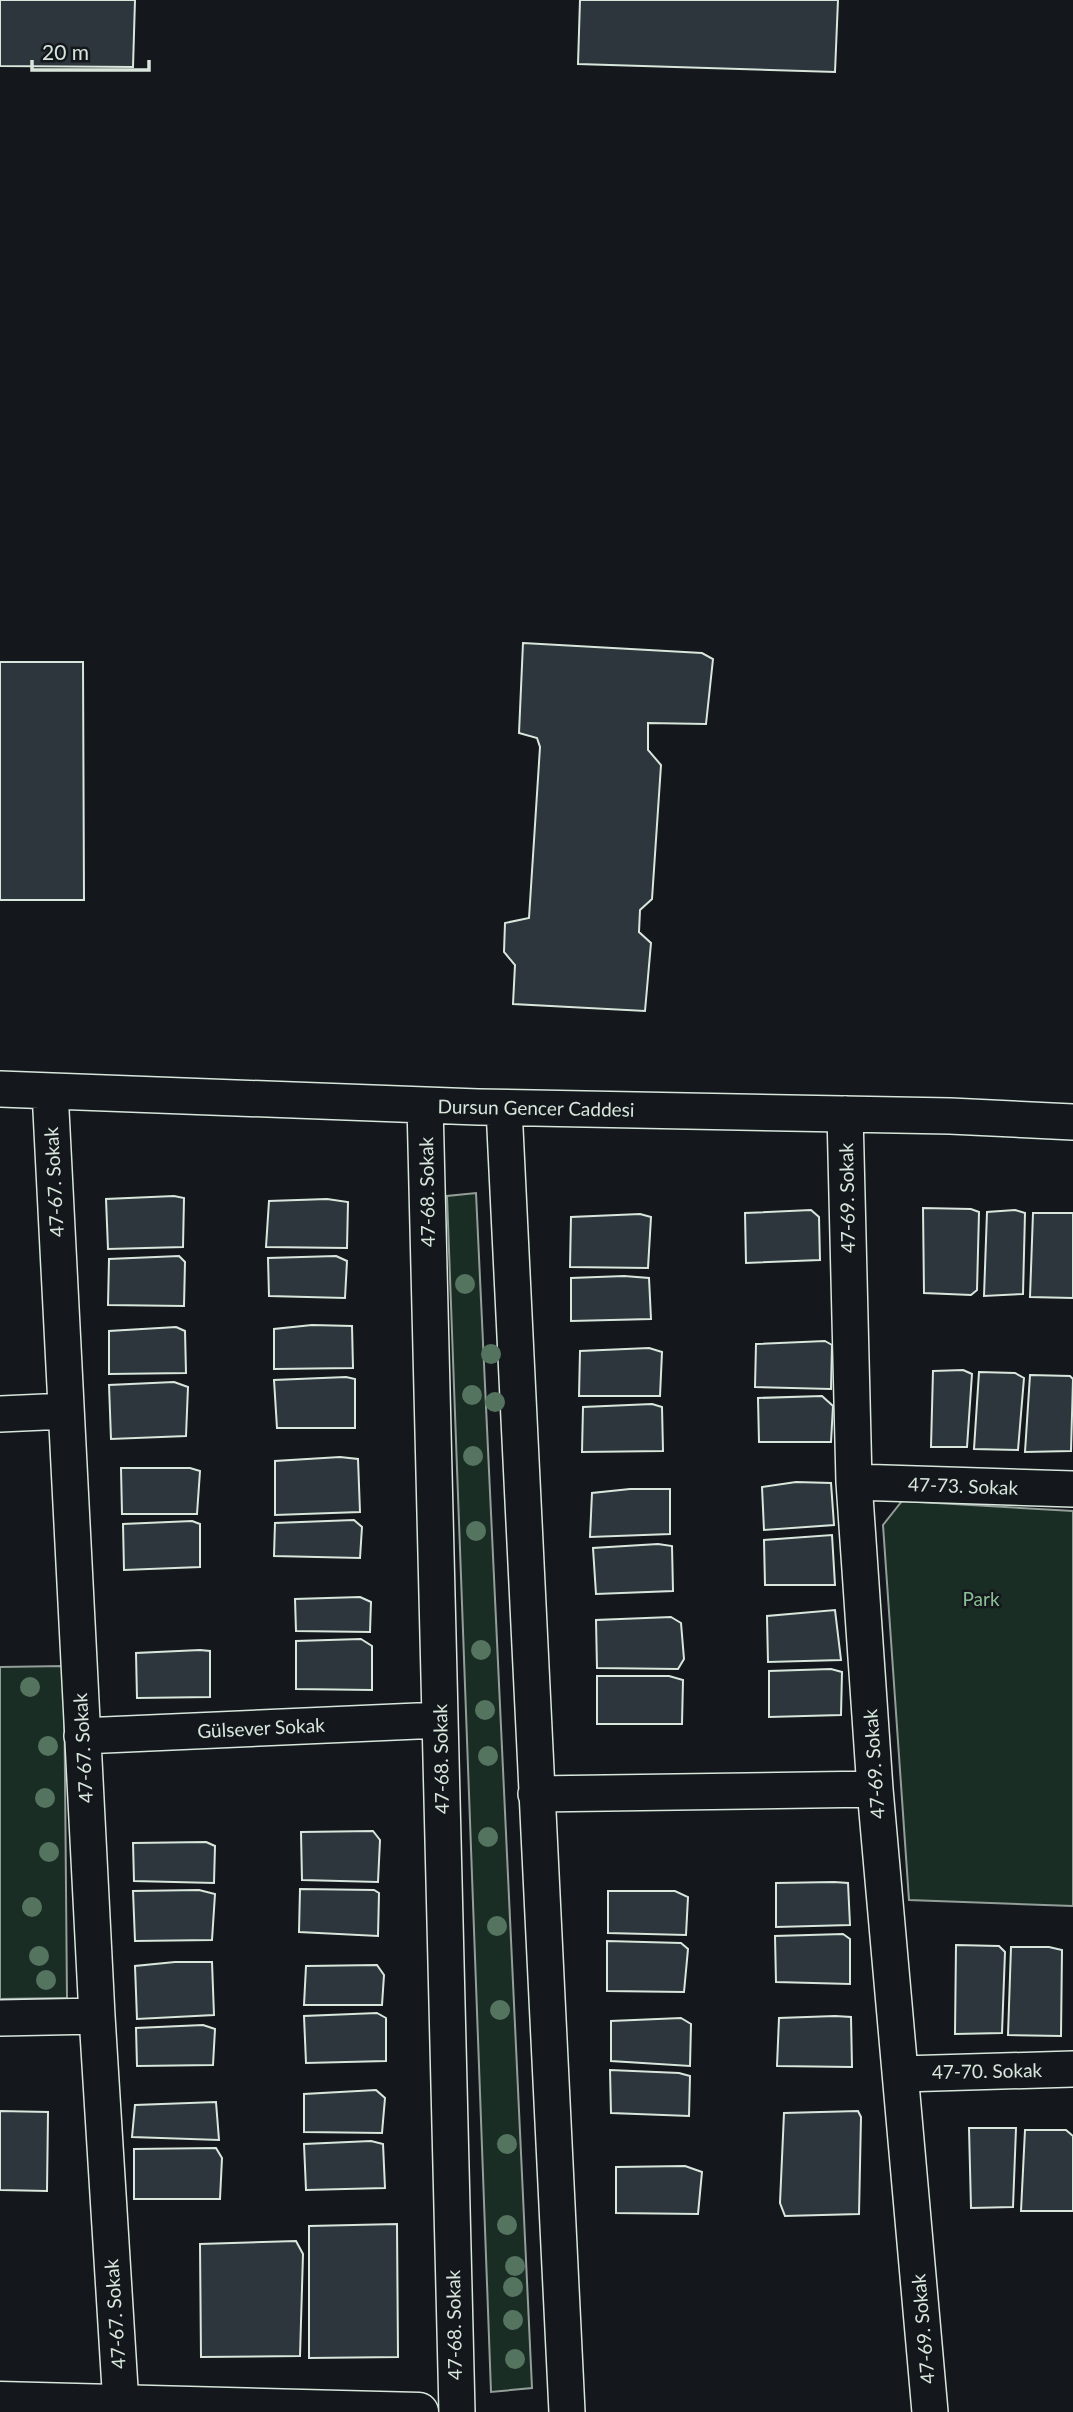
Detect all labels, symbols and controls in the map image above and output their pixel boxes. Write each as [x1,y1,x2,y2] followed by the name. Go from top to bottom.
[32,28,149,72] scale bar
[42,39,89,64] text: 20 m
[437,1094,635,1121] street label: Dursun Gencer Caddesi
[39,1126,68,1238] street label: 47-67. Sokak
[414,1136,439,1247] street label: 47-68. Sokak
[834,1142,859,1253] street label: 47-69. Sokak
[908,1472,1019,1499] street label: 47-73. Sokak
[962,1587,1000,1610] park label: Park
[68,1692,97,1804] street label: 47-67. Sokak
[428,1703,453,1814] street label: 47-68. Sokak
[858,1708,889,1820] street label: 47-69. Sokak
[197,1713,326,1742] street label: Gülsever Sokak
[932,2058,1043,2083] street label: 47-70. Sokak
[99,2258,130,2370] street label: 47-67. Sokak
[441,2269,466,2380] street label: 47-68. Sokak
[906,2273,939,2385] street label: 47-69. Sokak

